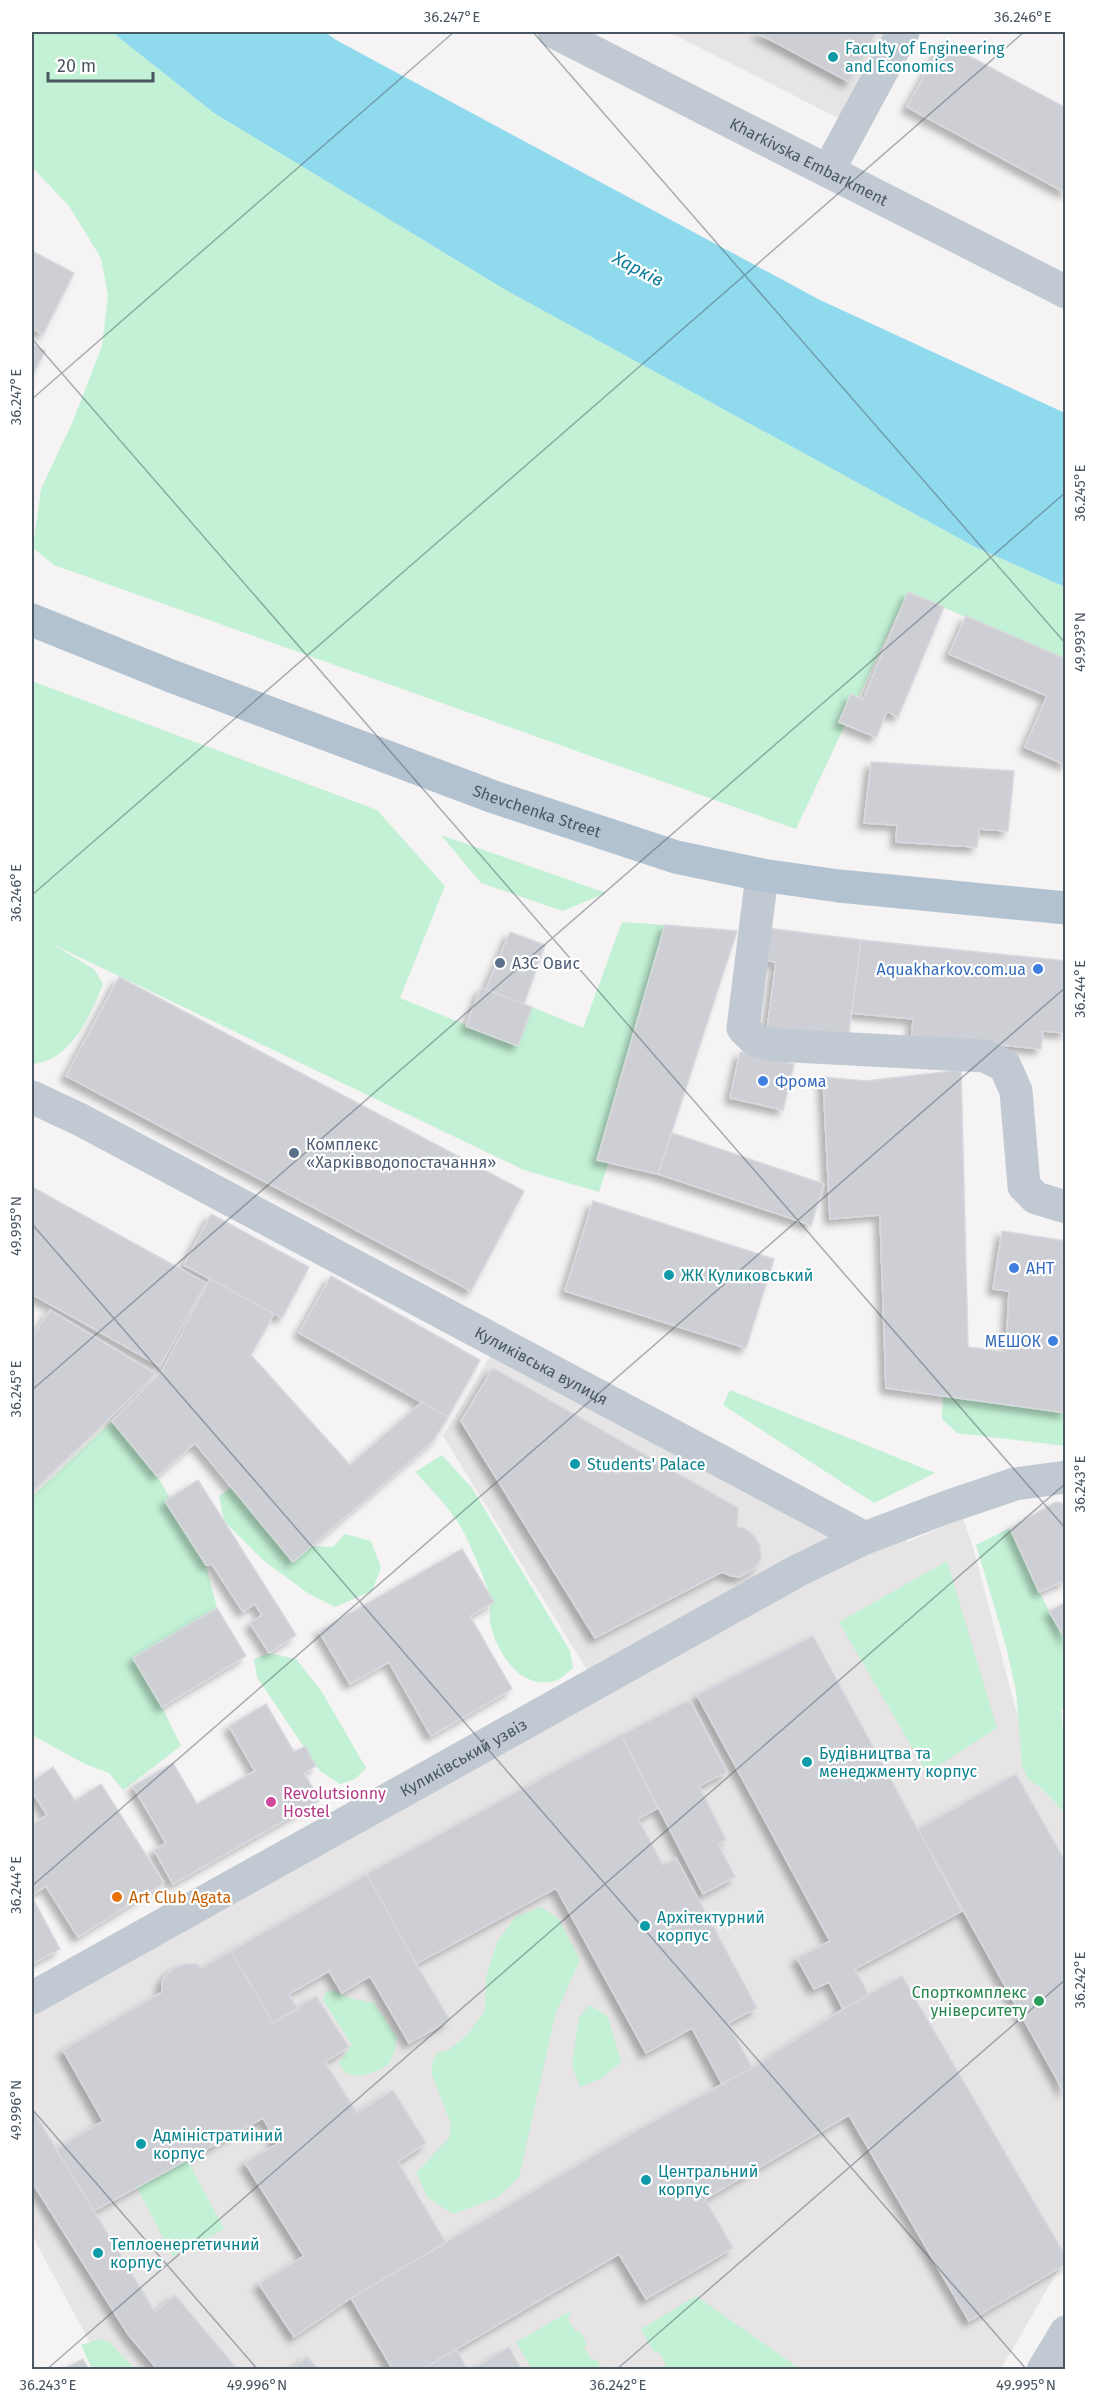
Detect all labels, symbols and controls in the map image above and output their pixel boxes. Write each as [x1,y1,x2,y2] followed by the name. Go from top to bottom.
[424,8,480,26] text: 36.247°E
[994,8,1052,26] text: 36.246°E
[845,39,1005,76] place label: Faculty of Engineering and Economics
[48,45,153,83] scale bar
[826,50,840,64] marker: Faculty of Engineering and Economics
[57,55,96,77] text: 20 m
[727,114,891,210] street label: Kharkivska Embarkment
[608,246,667,291] water label: Харків
[7,369,25,425] text: 36.247°E
[1071,464,1089,522] text: 36.245°E
[1071,612,1089,672] text: 49.993°N
[470,781,604,842] street label: Shevchenka Street
[7,864,25,922] text: 36.246°E
[512,954,580,973] place label: АЗС Овис
[493,956,507,970] marker: АЗС Овис
[876,960,1026,979] place label: Aquakharkov.com.ua
[1071,960,1089,1018] text: 36.244°E
[1031,962,1045,976] marker: Aquakharkov.com.ua
[775,1072,826,1091] place label: Фрома
[756,1074,770,1088] marker: Фрома
[306,1135,496,1172] place label: Комплекс «Харківводопостачання»
[287,1146,301,1160] marker: Комплекс «Харківводопостачання»
[7,1196,25,1256] text: 49.995°N
[1026,1259,1055,1278] place label: АНТ
[1007,1261,1021,1275] marker: АНТ
[681,1266,813,1285] place label: ЖК Куликовський
[662,1268,676,1282] marker: ЖК Куликовський
[471,1323,611,1409] street label: Куликівська вулиця
[985,1332,1042,1351] place label: МЕШОК
[1046,1334,1060,1348] marker: МЕШОК
[7,1360,25,1418] text: 36.245°E
[587,1455,706,1474] place label: Students' Palace
[1071,1455,1089,1513] text: 36.243°E
[568,1457,582,1471] marker: Students' Palace
[397,1715,530,1801] street label: Куликівський узвіз
[819,1744,977,1781] place label: Будівництва та менеджменту корпус
[800,1755,814,1769] marker: Будівництва та менеджменту корпус
[283,1784,386,1821] place label: Revolutsionny Hostel
[264,1795,278,1809] marker: Revolutsionny Hostel
[7,1856,25,1914] text: 36.244°E
[129,1888,231,1907] place label: Art Club Agata
[110,1890,124,1904] marker: Art Club Agata
[657,1908,765,1945] place label: Архітектурний корпус
[638,1919,652,1933] marker: Архітектурний корпус
[1071,1951,1089,2009] text: 36.242°E
[912,1983,1027,2020] place label: Спорткомплекс університету
[1032,1994,1046,2008] marker: Спорткомплекс університету
[7,2080,25,2140] text: 49.996°N
[153,2126,283,2163] place label: Адміністратиіний корпус
[134,2137,148,2151] marker: Адміністратиіний корпус
[658,2162,758,2199] place label: Центральний корпус
[639,2173,653,2187] marker: Центральний корпус
[110,2235,260,2272] place label: Теплоенергетичний корпус
[91,2246,105,2260] marker: Теплоенергетичний корпус
[19,2376,77,2394] text: 36.243°E
[227,2376,287,2394] text: 49.996°N
[589,2376,647,2394] text: 36.242°E
[996,2376,1056,2394] text: 49.995°N

